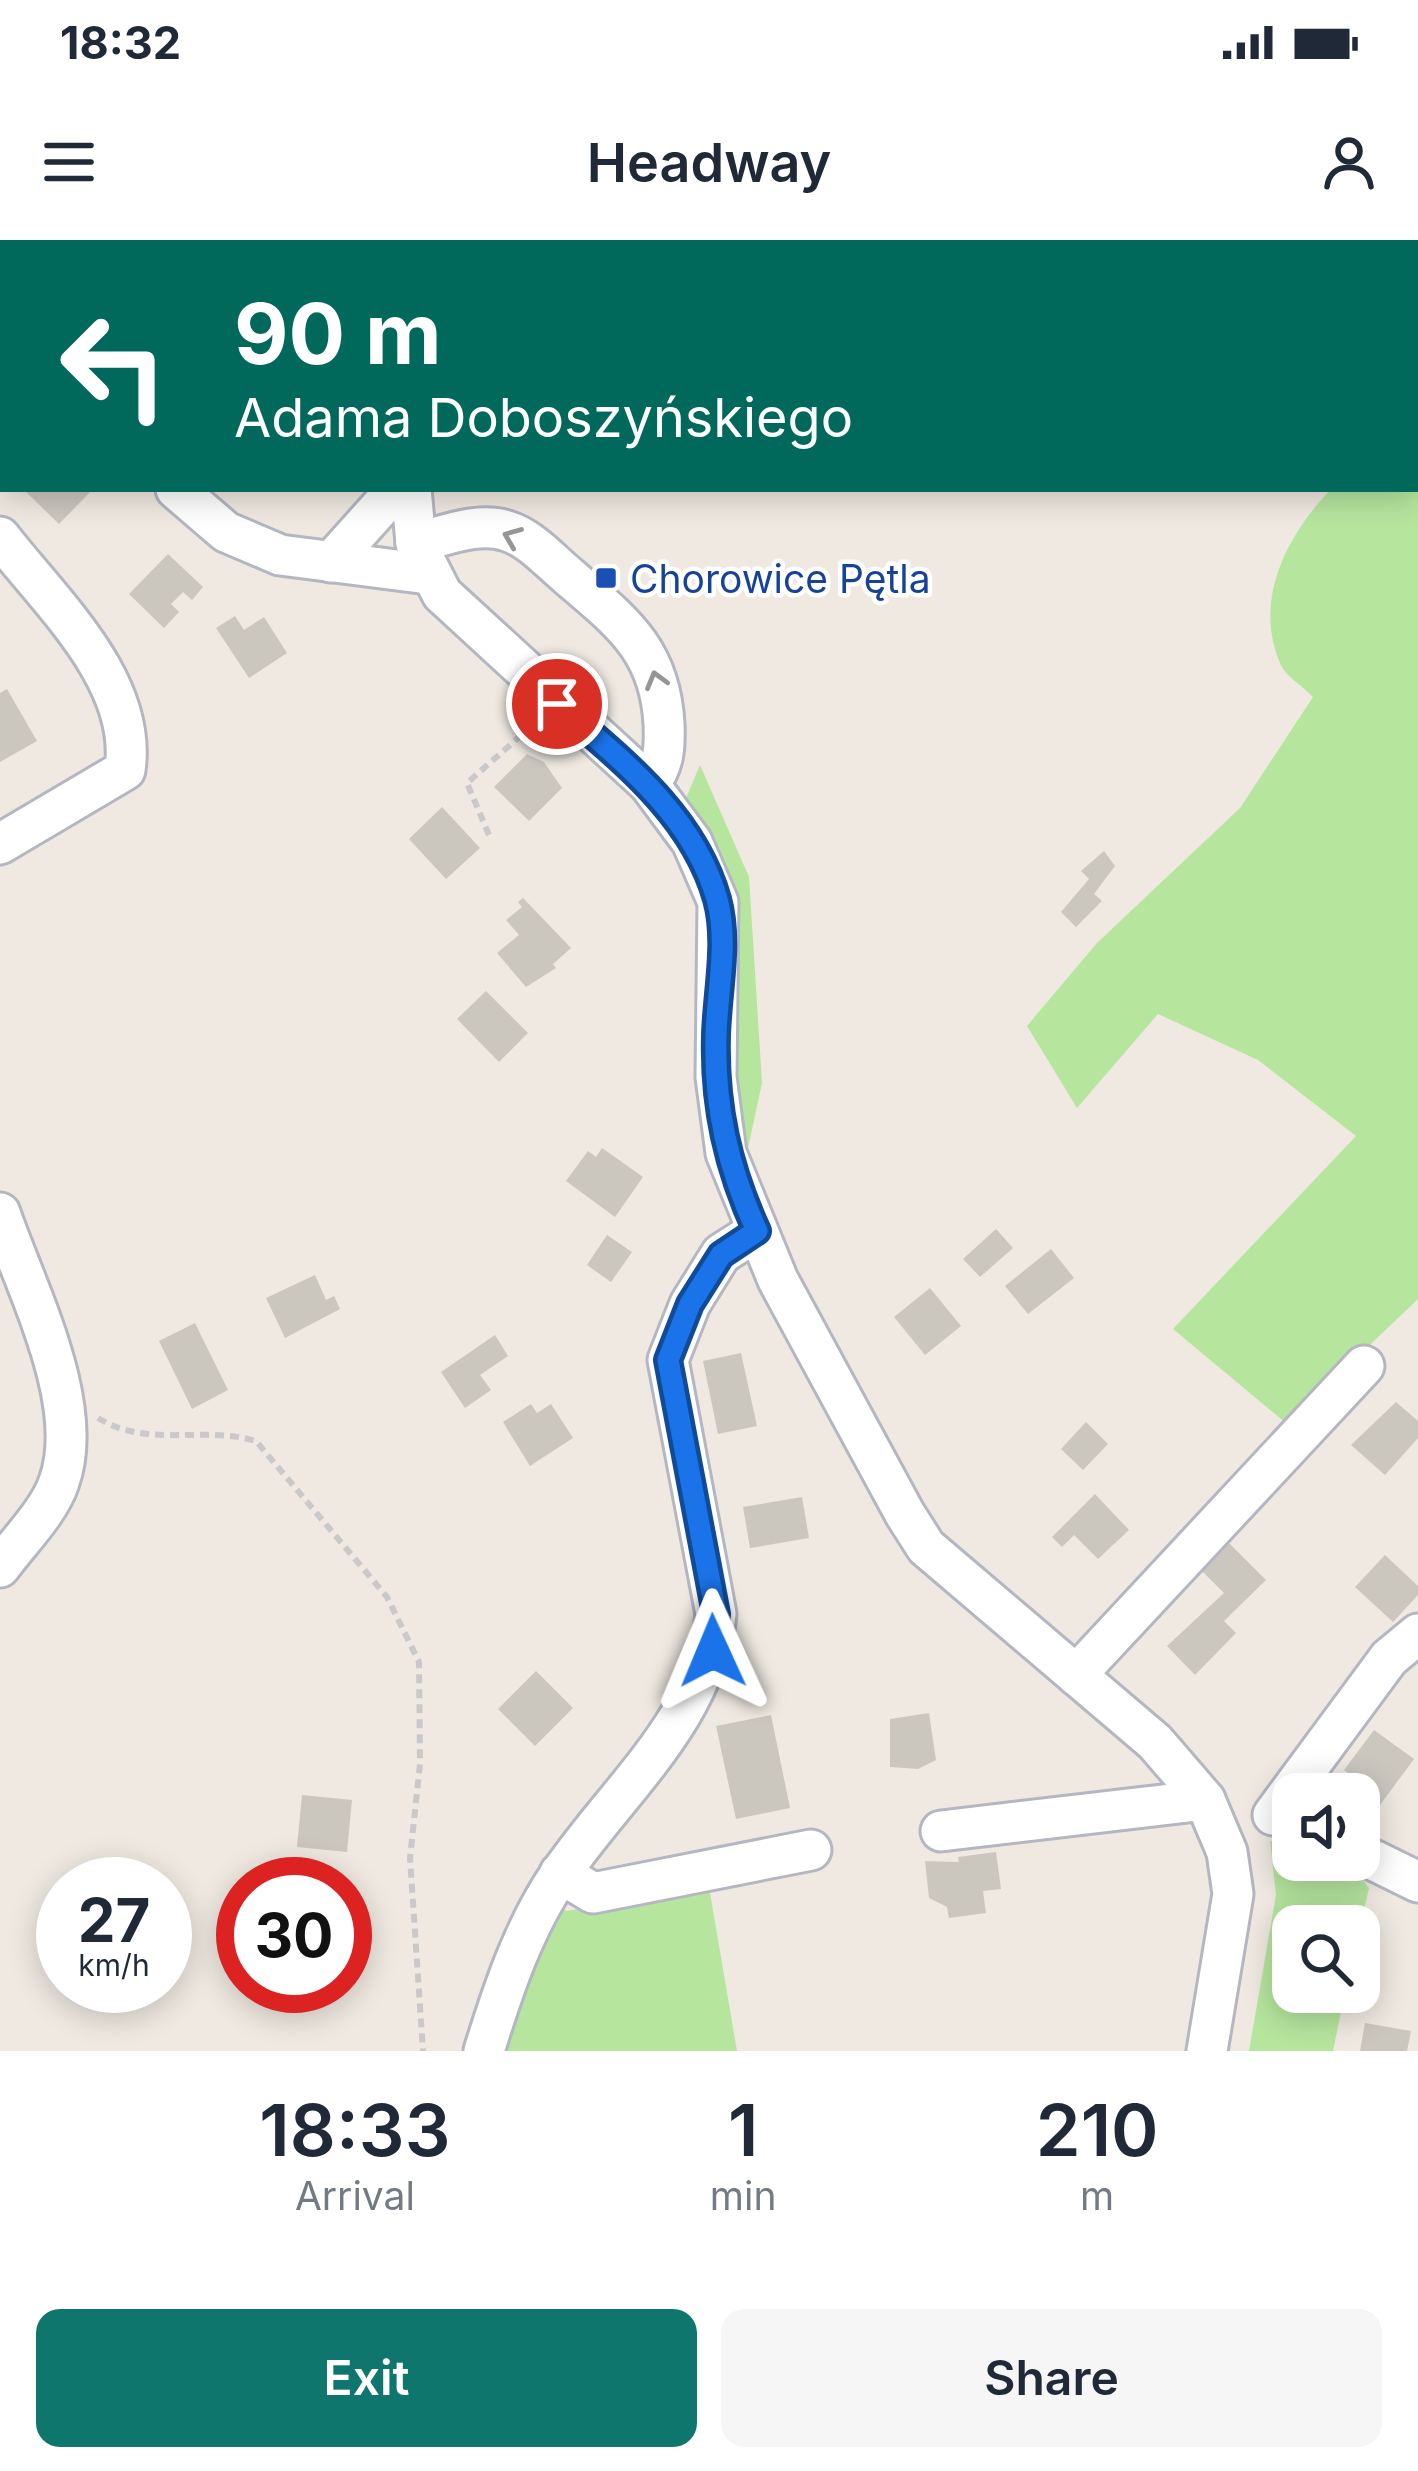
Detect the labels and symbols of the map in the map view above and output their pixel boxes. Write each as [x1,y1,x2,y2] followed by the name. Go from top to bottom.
[503,527,524,551] one-way arrow
[630,555,931,602] place label: Chorowice Pętla
[593,565,619,591] marker: Chorowice Pętla
[506,653,608,755] pin
[646,671,671,692] one-way arrow
[650,1588,776,1714] position arrow
[216,1857,372,2013] speed limit sign: 30

